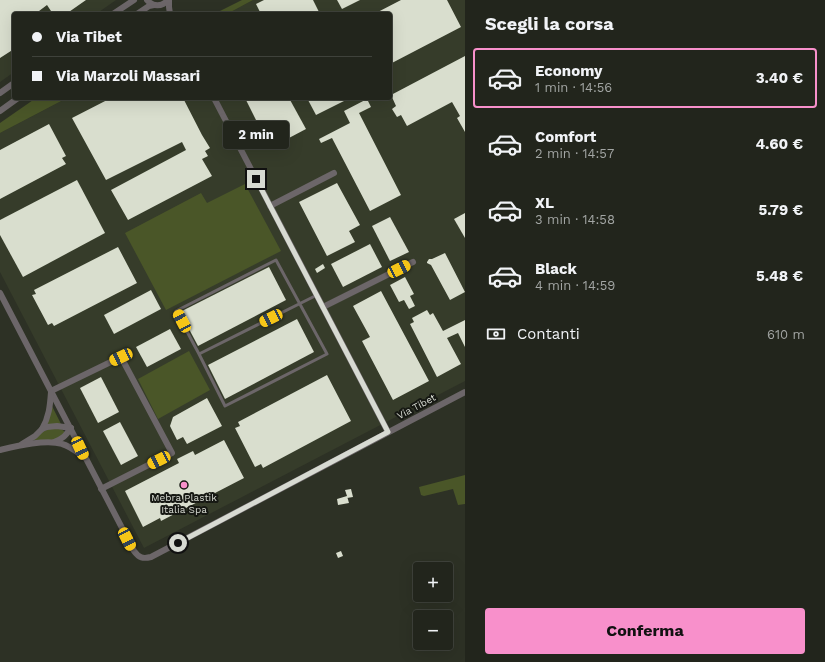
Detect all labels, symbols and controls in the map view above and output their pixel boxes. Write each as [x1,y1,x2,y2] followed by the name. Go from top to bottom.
[485,13,614,34] text: Scegli la corsa
[56,28,122,46] text: Via Tibet
[487,60,523,96] icon: car
[535,62,602,80] text: Economy
[56,67,200,85] text: Via Marzoli Massari
[756,69,803,87] text: 3.40 €
[535,80,612,95] text: 1 min · 14:56
[223,121,289,149] callout: 2 min
[487,126,523,162] icon: car
[238,127,274,142] text: 2 min
[535,128,596,146] text: Comfort
[755,135,803,153] text: 4.60 €
[535,146,614,161] text: 2 min · 14:57
[247,170,265,188] route end
[487,192,523,228] icon: car
[535,194,554,212] text: XL
[758,201,803,219] text: 5.79 €
[535,212,615,227] text: 3 min · 14:58
[386,258,412,280] car
[487,258,523,294] icon: car
[535,260,577,278] text: Black
[756,267,803,285] text: 5.48 €
[535,278,615,293] text: 4 min · 14:59
[258,307,284,329] car
[171,308,193,334] car
[485,323,507,345] icon: cash
[517,325,580,343] text: Contanti
[767,327,805,342] text: 610 m
[108,346,134,368] car
[395,391,438,421] street label: Via Tibet
[69,435,91,461] car
[146,449,172,471] car
[179,480,189,490] marker: Mebra Plastik Italia Spa
[151,492,217,515] place label: Mebra Plastik Italia Spa
[116,526,138,552] car
[169,534,187,552] route start
[413,562,453,650] map controls
[413,562,453,602] button: +
[485,608,805,654] button: Conferma
[413,610,453,650] button: −

